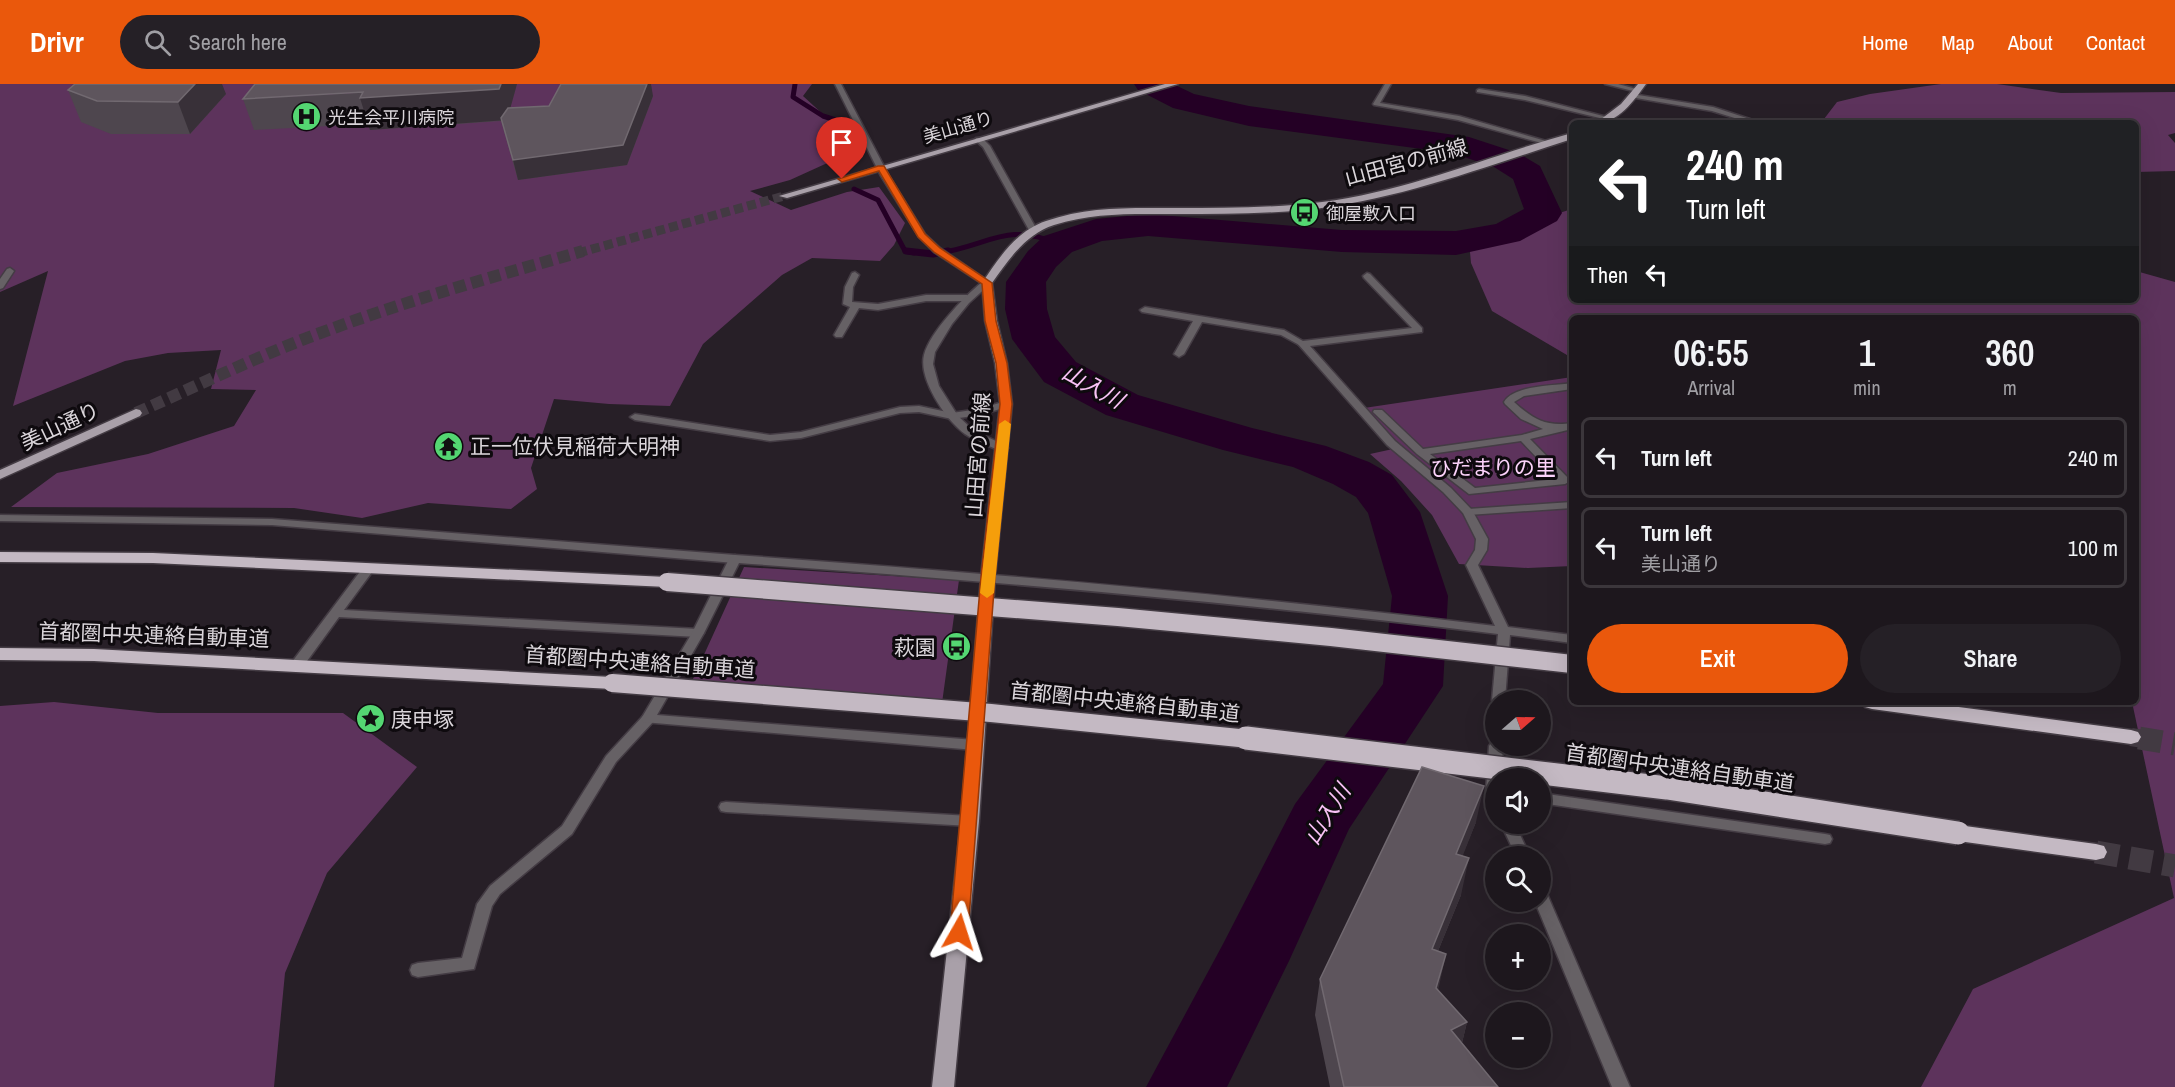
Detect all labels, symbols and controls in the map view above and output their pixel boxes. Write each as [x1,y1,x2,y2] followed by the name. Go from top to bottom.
[120,15,540,69] search box
[30,23,84,61] text: Drivr
[141,26,174,59] icon: search
[189,27,287,57] text: Search here
[1862,28,1908,57] text: Home
[1941,28,1975,57] text: Map
[2008,28,2053,57] text: About
[2086,28,2145,57] text: Contact
[291,101,323,133] hospital icon: 光生会平川病院
[328,105,454,130] place label: 光生会平川病院
[920,105,996,149] street label: 美山通り
[816,117,867,179] pin
[825,126,858,159] icon: arrive
[1341,132,1471,192] street label: 山田宮の前線
[1686,137,1784,193] text: 240 m
[1587,144,1665,222] icon: left
[1686,191,1765,227] text: Turn left
[1289,197,1321,229] bus stop icon: 御屋敷入口
[1326,201,1416,226] place label: 御屋敷入口
[1640,258,1673,291] icon: left
[1587,260,1628,290] text: Then
[1674,329,1749,377] text: 06:55
[1859,329,1875,377] text: 1
[1985,329,2034,377] text: 360
[1057,357,1131,416] water label: 山入川
[1687,374,1735,401] text: Arrival
[1853,374,1881,401] text: min
[2003,374,2017,401] text: m
[959,391,997,519] street label: 山田宮の前線
[16,395,104,457] street label: 美山通り
[433,430,465,462] temple icon: 正一位伏見稲荷大明神
[470,432,680,461] place label: 正一位伏見稲荷大明神
[1590,441,1623,474] icon: left
[1641,443,1712,473] text: Turn left
[2068,443,2118,473] text: 240 m
[1430,453,1556,482] park label: ひだまりの里
[1641,518,1712,548] text: Turn left
[1590,531,1623,564] icon: left
[2068,533,2118,563] text: 100 m
[1641,550,1721,577] text: 美山通り
[38,616,270,654] street label: 首都圏中央連絡自動車道
[1587,624,1848,693] button: Exit
[1860,624,2121,693] button: Share
[941,631,973,663] bus stop icon: 萩園
[894,633,936,662] place label: 萩園
[524,639,756,685] street label: 首都圏中央連絡自動車道
[1009,676,1241,728] street label: 首都圏中央連絡自動車道
[1485,690,1551,756] north arrow
[1485,690,1551,1068] map controls
[354,703,386,735] place icon: 庚申塚
[391,705,454,734] place label: 庚申塚
[1564,738,1796,798] street label: 首都圏中央連絡自動車道
[1485,768,1551,834] button: sound
[1297,776,1358,850] water label: 山入川
[1485,846,1551,912] button: search
[927,900,991,964] position arrow
[1485,924,1551,990] button: +
[1485,1002,1551,1068] button: −

